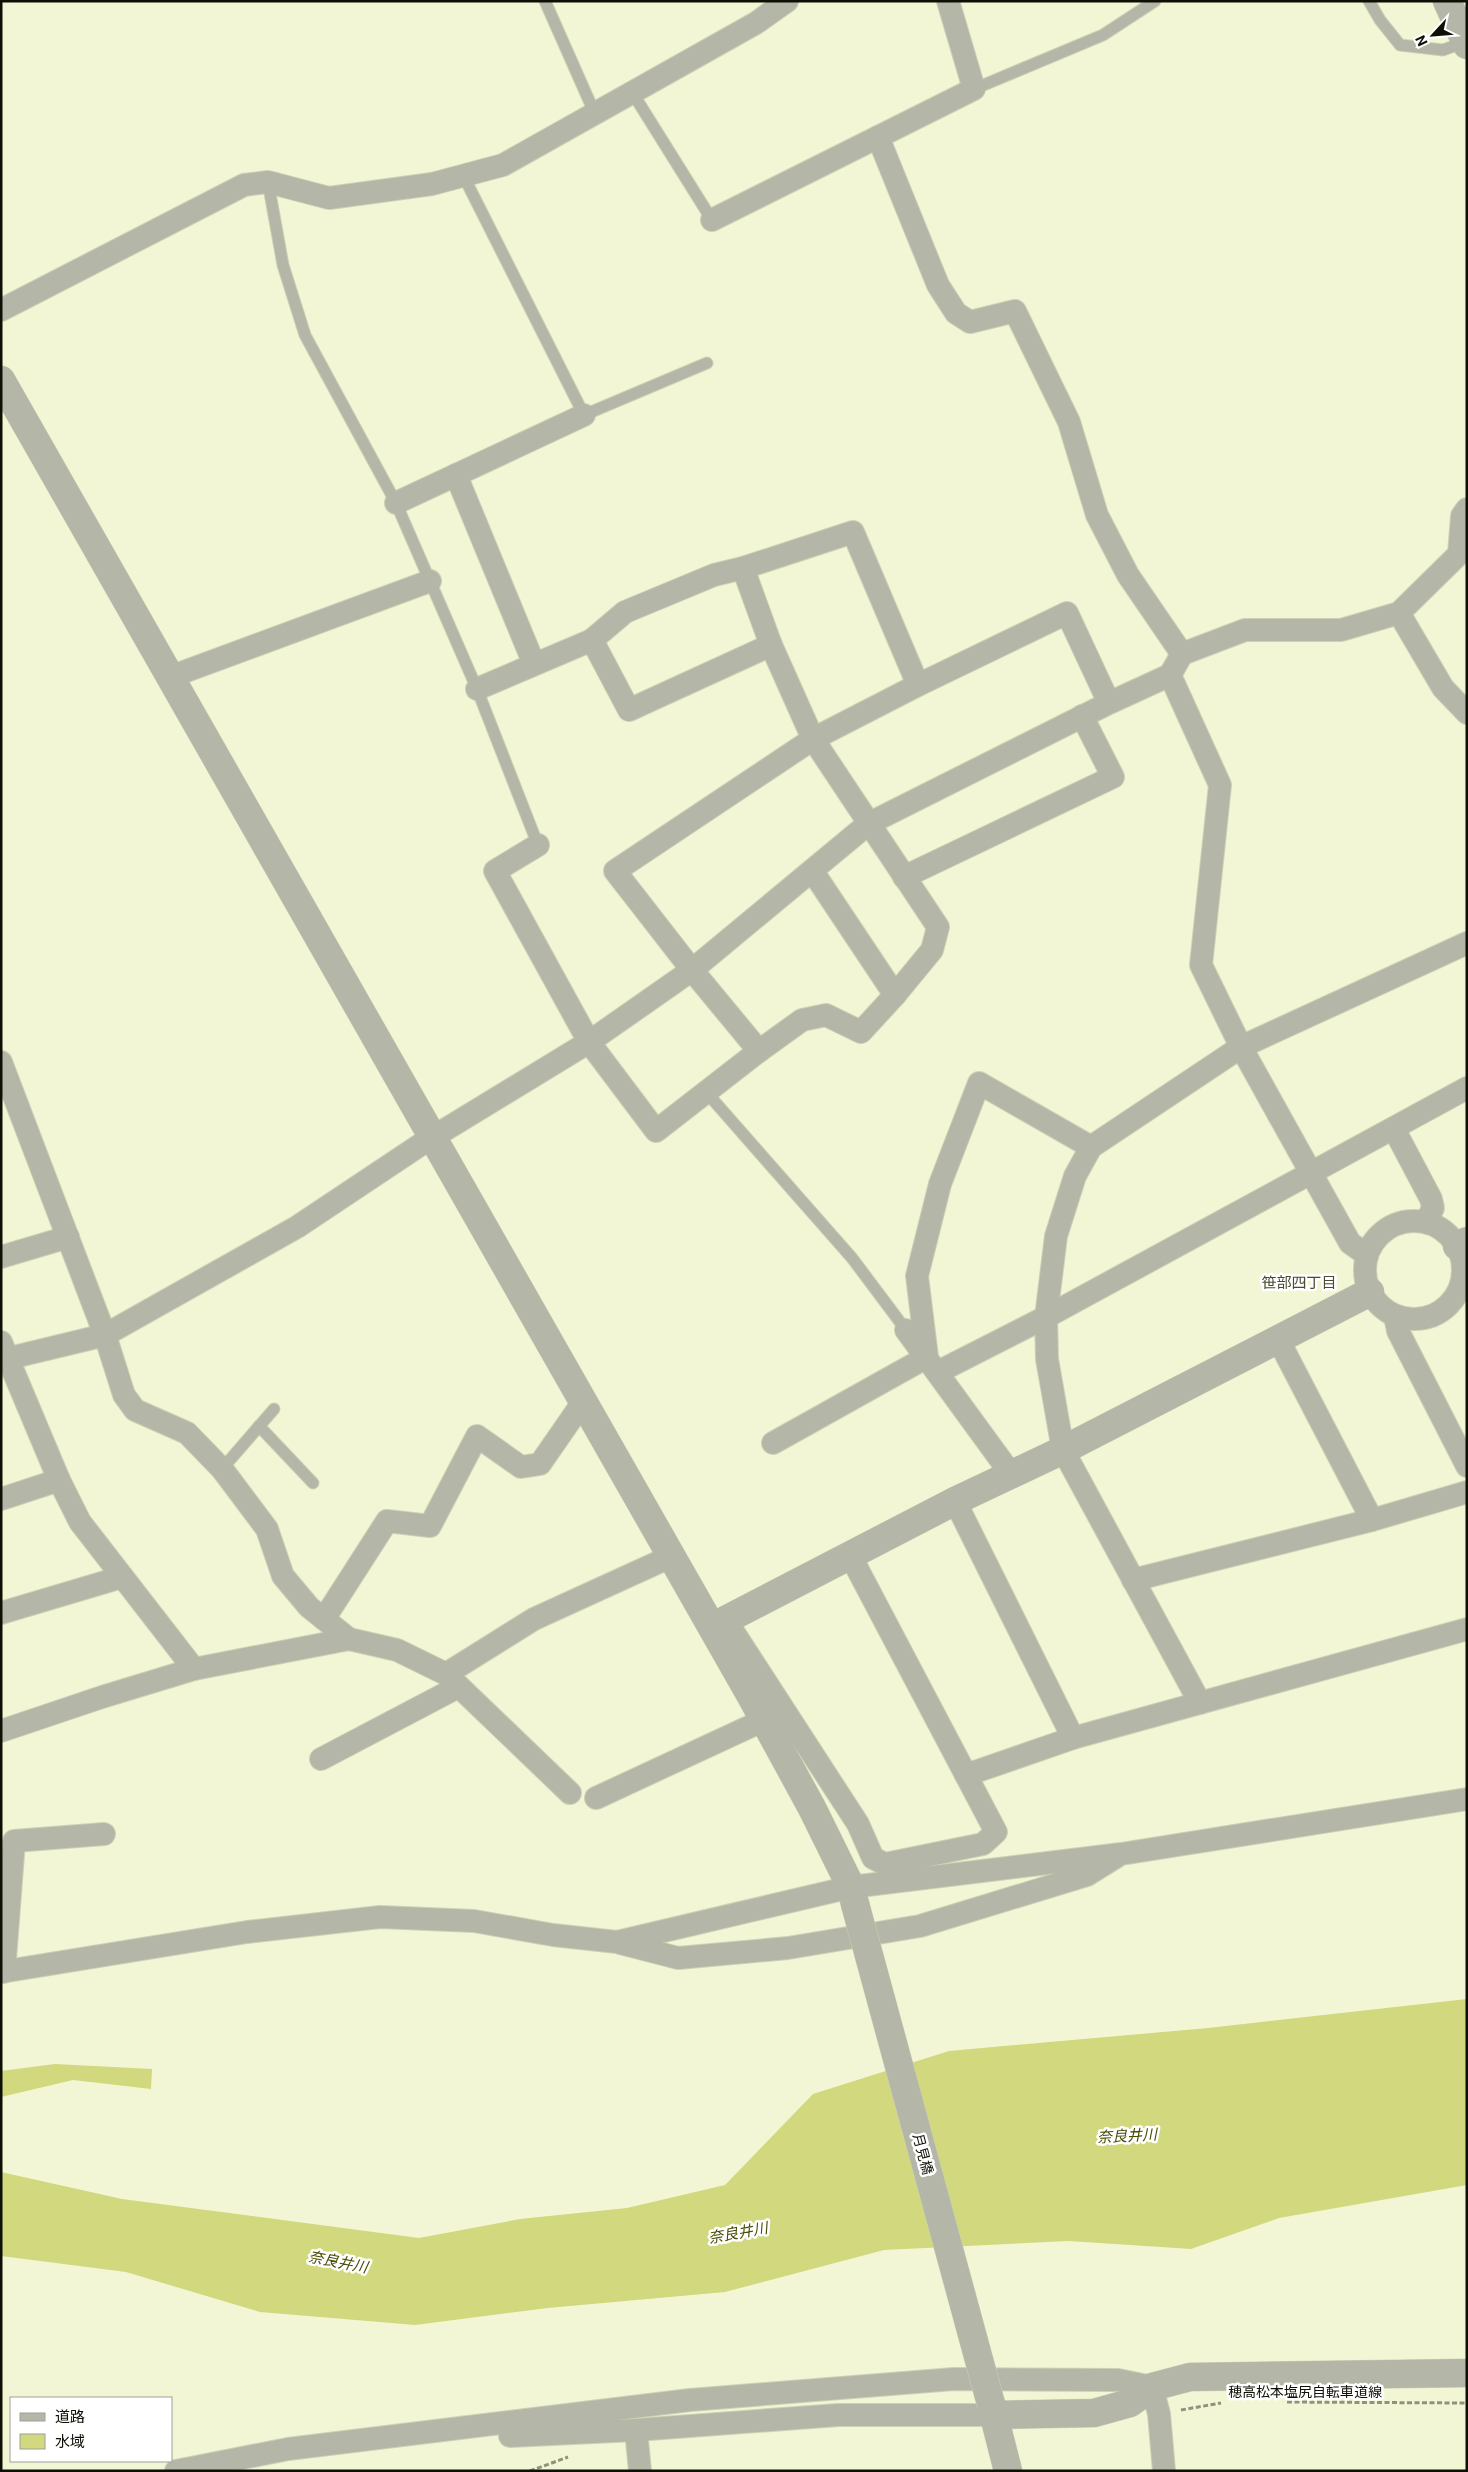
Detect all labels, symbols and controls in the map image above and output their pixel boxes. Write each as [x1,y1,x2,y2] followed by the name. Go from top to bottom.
[1408,10,1458,60] north arrow
[1412,33,1431,49] text: N
[1261,1274,1337,1292] district label: 笹部四丁目
[1097,2125,1159,2147] water label: 奈良井川
[910,2132,936,2176] street label: 月見橋
[707,2219,771,2247] water label: 奈良井川
[307,2247,371,2277] water label: 奈良井川
[1228,2384,1382,2400] street label: 穂高松本塩尻自転車道線
[10,2397,172,2462] legend
[55,2408,85,2426] text: 道路
[55,2433,85,2451] text: 水域

